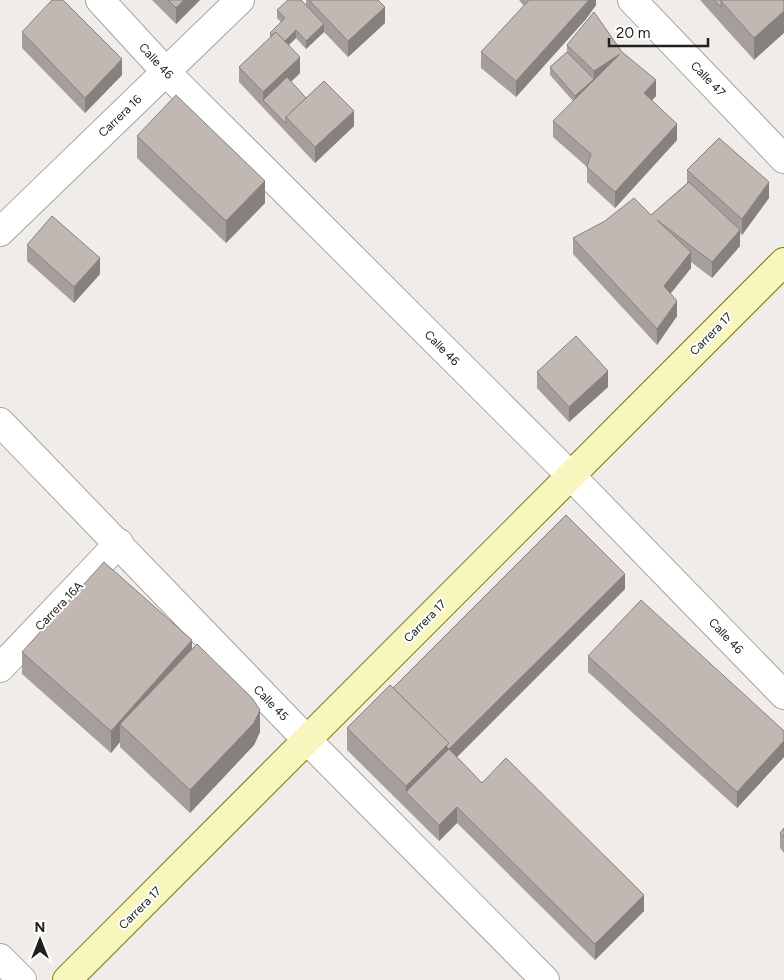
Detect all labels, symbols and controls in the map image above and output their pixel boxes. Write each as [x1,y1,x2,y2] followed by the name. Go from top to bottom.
[609,15,708,47] scale bar
[616,24,650,42] text: 20 m
[136,40,176,82] street label: Calle 46
[688,59,729,100] street label: Calle 47
[96,92,145,140] street label: Carrera 16
[687,310,735,358] street label: Carrera 17
[422,328,463,369] street label: Calle 46
[32,579,86,633] street label: Carrera 16A
[401,597,449,645] street label: Carrera 17
[706,615,746,657] street label: Calle 46
[251,682,291,724] street label: Calle 45
[116,884,164,932] street label: Carrera 17
[15,915,65,965] north arrow
[35,919,45,936] text: N

